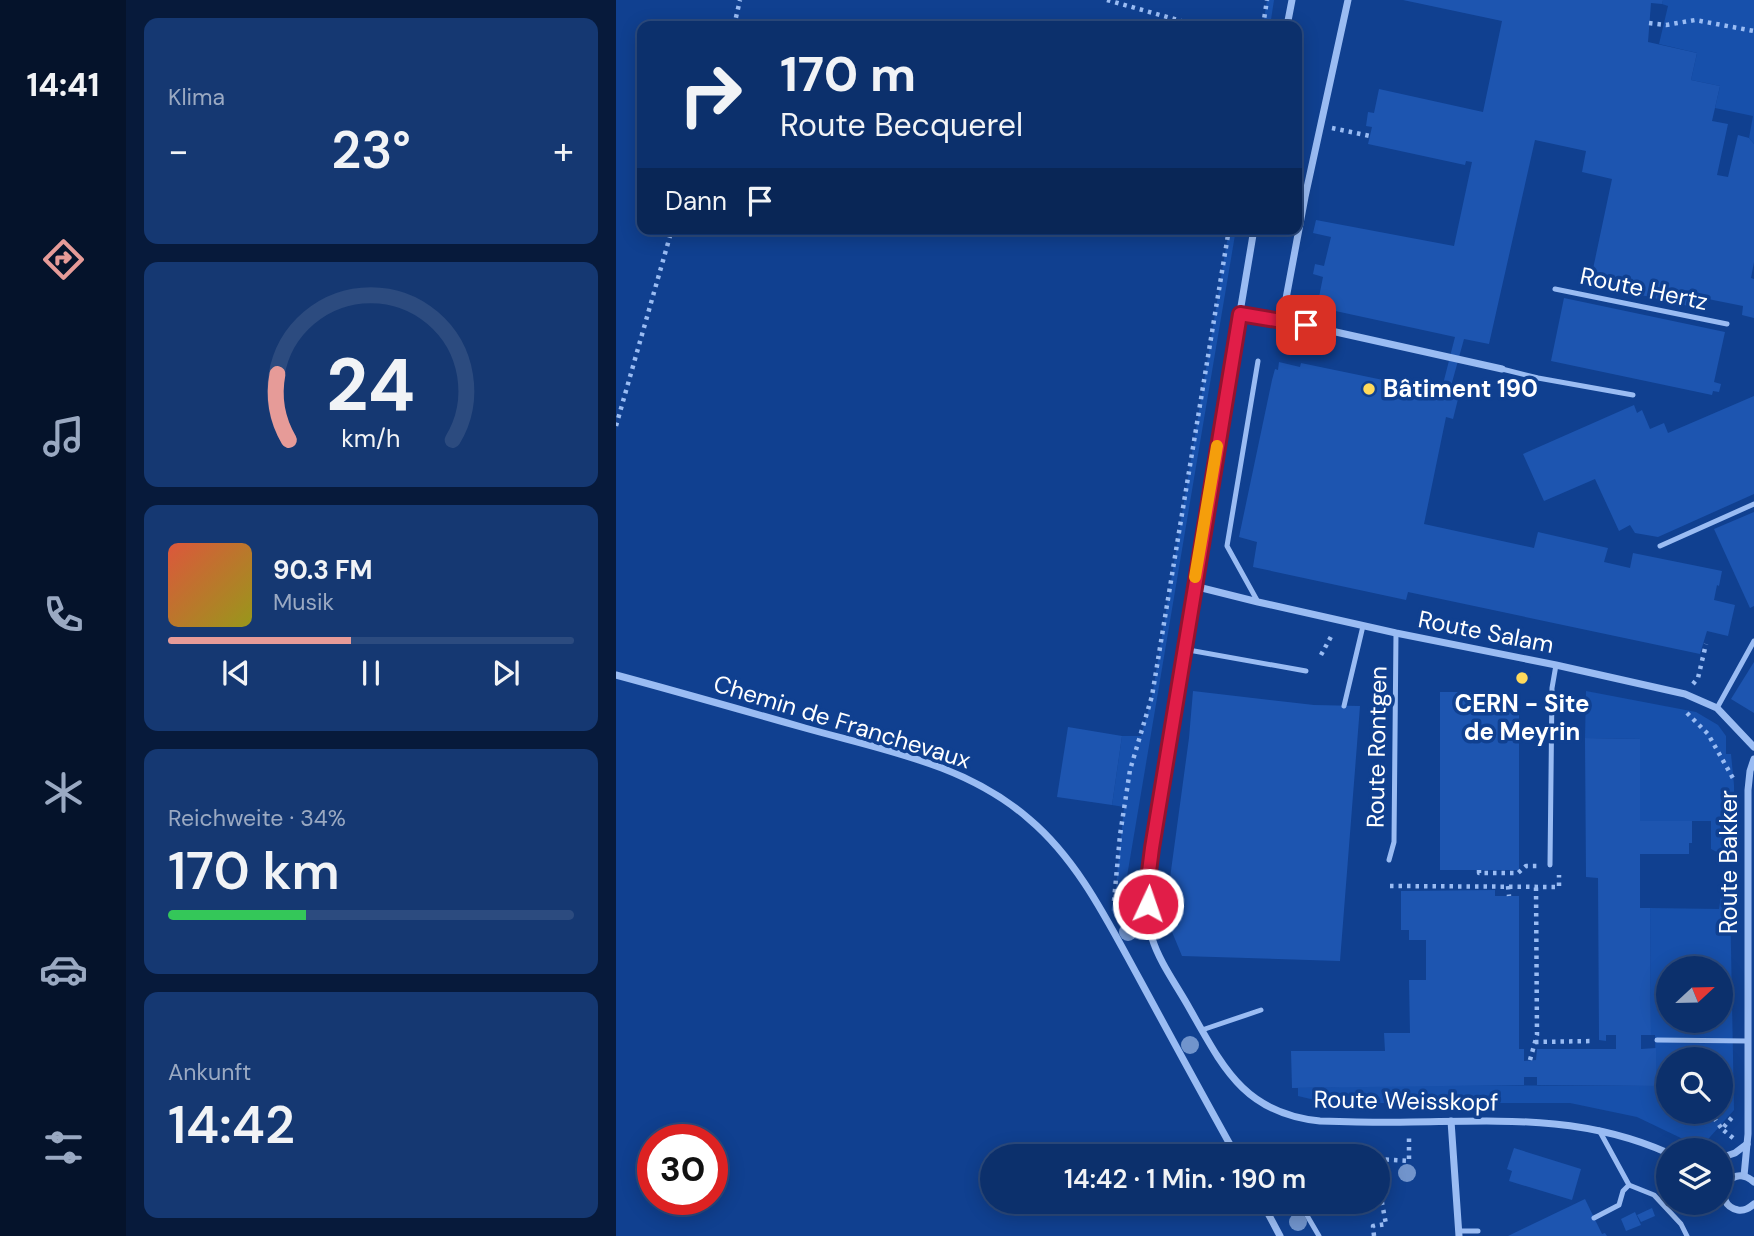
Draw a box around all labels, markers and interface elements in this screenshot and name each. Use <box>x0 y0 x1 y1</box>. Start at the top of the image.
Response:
text: 170 m <box>780 42 916 106</box>
icon: right <box>665 49 756 140</box>
text: 14:41 <box>26 64 100 106</box>
text: Klima <box>168 82 225 112</box>
text: Route Becquerel <box>780 104 1023 146</box>
text: 23° <box>331 116 411 184</box>
text: − <box>168 126 189 176</box>
text: + <box>553 126 574 176</box>
icon: arrive <box>741 182 779 220</box>
text: Dann <box>665 184 727 218</box>
icon: directions <box>39 235 88 284</box>
street label: Route Hertz <box>1577 260 1711 317</box>
pin <box>1276 295 1336 355</box>
icon: arrive <box>1287 306 1325 344</box>
text: 24 <box>327 339 415 434</box>
place label: Bâtiment 190 <box>1383 373 1538 404</box>
marker: Bâtiment 190 <box>1361 381 1377 397</box>
icon: music <box>39 412 88 461</box>
text: km/h <box>341 422 401 455</box>
text: 90.3 FM <box>273 553 373 587</box>
text: Musik <box>273 587 334 617</box>
icon: phone <box>39 590 88 639</box>
street label: Route Salam <box>1416 603 1556 660</box>
icon: previous <box>217 654 255 692</box>
icon: pause <box>352 654 390 692</box>
icon: next <box>487 654 525 692</box>
street label: Route Rontgen <box>1360 666 1393 828</box>
street label: Chemin de Franchevaux <box>710 668 974 775</box>
marker: CERN - Site de Meyrin <box>1514 670 1530 686</box>
place label: CERN - Site de Meyrin <box>1454 688 1590 747</box>
icon: climate <box>39 768 88 817</box>
street label: Route Bakker <box>1713 790 1744 934</box>
text: Reichweite · 34% <box>168 803 346 833</box>
text: 170 km <box>168 837 340 905</box>
position arrow <box>1111 867 1185 941</box>
icon: car <box>39 945 88 994</box>
north arrow <box>1656 956 1732 1032</box>
map controls <box>1656 956 1733 1215</box>
button: search <box>1656 1047 1733 1124</box>
text: Ankunft <box>168 1057 251 1087</box>
street label: Route Weisskopf <box>1313 1083 1499 1118</box>
text: 14:42 <box>168 1091 295 1159</box>
icon: filters <box>39 1123 88 1172</box>
speed limit sign: 30 <box>637 1124 728 1215</box>
button: layers <box>1656 1138 1733 1215</box>
text: 14:42 · 1 Min. · 190 m <box>1064 1162 1306 1196</box>

